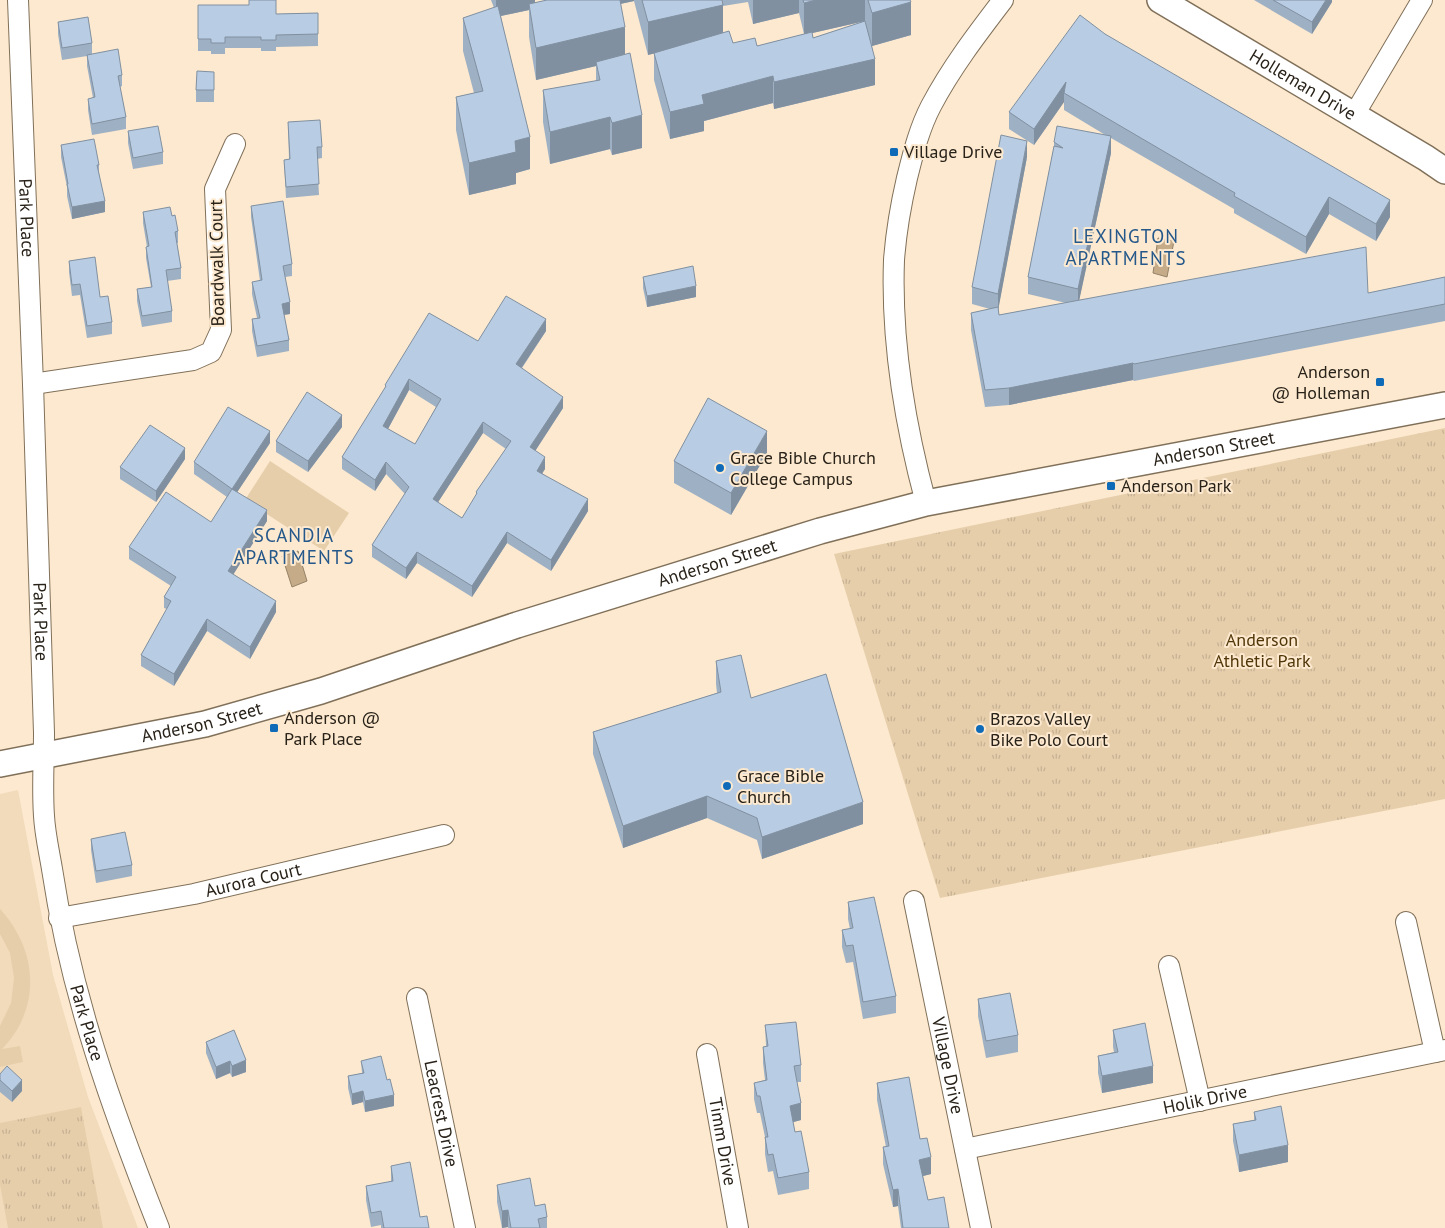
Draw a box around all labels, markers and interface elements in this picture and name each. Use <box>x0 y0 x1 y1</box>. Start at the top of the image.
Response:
street label: Holleman Drive <box>1245 44 1360 125</box>
place label: Village Drive <box>903 140 1002 163</box>
marker: Village Drive <box>888 146 900 158</box>
street label: Park Place <box>14 178 40 258</box>
street label: Boardwalk Court <box>204 199 229 327</box>
district label: LEXINGTON APARTMENTS <box>1066 224 1186 270</box>
place label: Anderson @ Holleman <box>1271 360 1370 404</box>
marker: Anderson @ Holleman <box>1374 376 1386 388</box>
street label: Anderson Street <box>1151 425 1276 471</box>
place label: Grace Bible Church College Campus <box>730 446 876 490</box>
marker: Grace Bible Church College Campus <box>714 462 726 474</box>
place label: Anderson Park <box>1121 474 1232 497</box>
marker: Anderson Park <box>1105 480 1117 492</box>
district label: SCANDIA APARTMENTS <box>234 523 354 569</box>
street label: Anderson Street <box>655 533 779 592</box>
street label: Park Place <box>28 582 54 661</box>
park label: Anderson Athletic Park <box>1213 628 1311 672</box>
street label: Anderson Street <box>139 696 265 747</box>
place label: Anderson @ Park Place <box>284 706 380 750</box>
place label: Brazos Valley Bike Polo Court <box>990 707 1108 751</box>
marker: Anderson @ Park Place <box>268 722 280 734</box>
marker: Brazos Valley Bike Polo Court <box>974 723 986 735</box>
place label: Grace Bible Church <box>737 764 824 808</box>
marker: Grace Bible Church <box>721 780 733 792</box>
street label: Aurora Court <box>203 857 303 902</box>
street label: Park Place <box>65 982 109 1064</box>
street label: Village Drive <box>927 1014 969 1116</box>
street label: Leacrest Drive <box>419 1058 464 1169</box>
street label: Holik Drive <box>1161 1079 1249 1119</box>
street label: Timm Drive <box>704 1096 742 1187</box>

